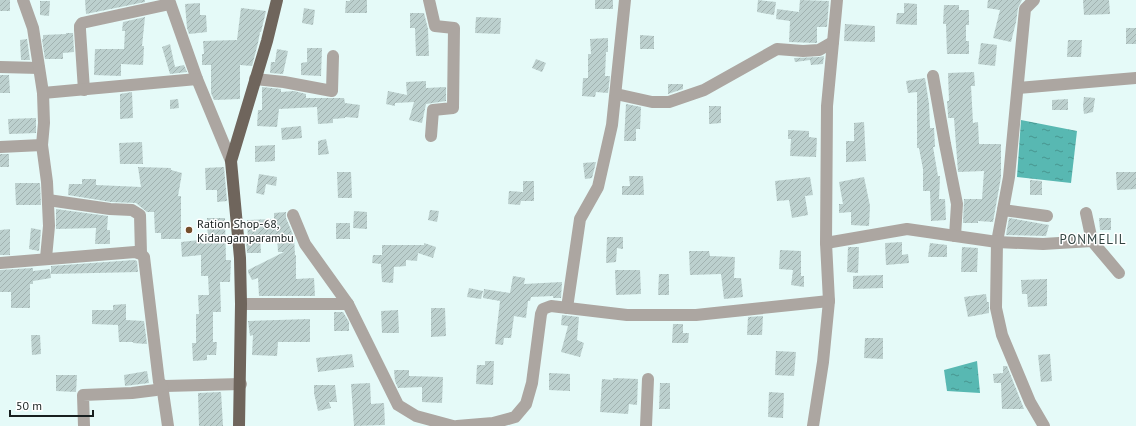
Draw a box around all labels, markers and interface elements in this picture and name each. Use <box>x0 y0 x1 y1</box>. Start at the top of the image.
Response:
place label: Ration Shop-68, Kidangamparambu <box>197 216 294 245</box>
marker: Ration Shop-68, Kidangamparambu <box>184 225 194 235</box>
district label: PONMELIL <box>1059 231 1127 248</box>
scale bar <box>10 392 93 418</box>
text: 50 m <box>16 398 42 413</box>

